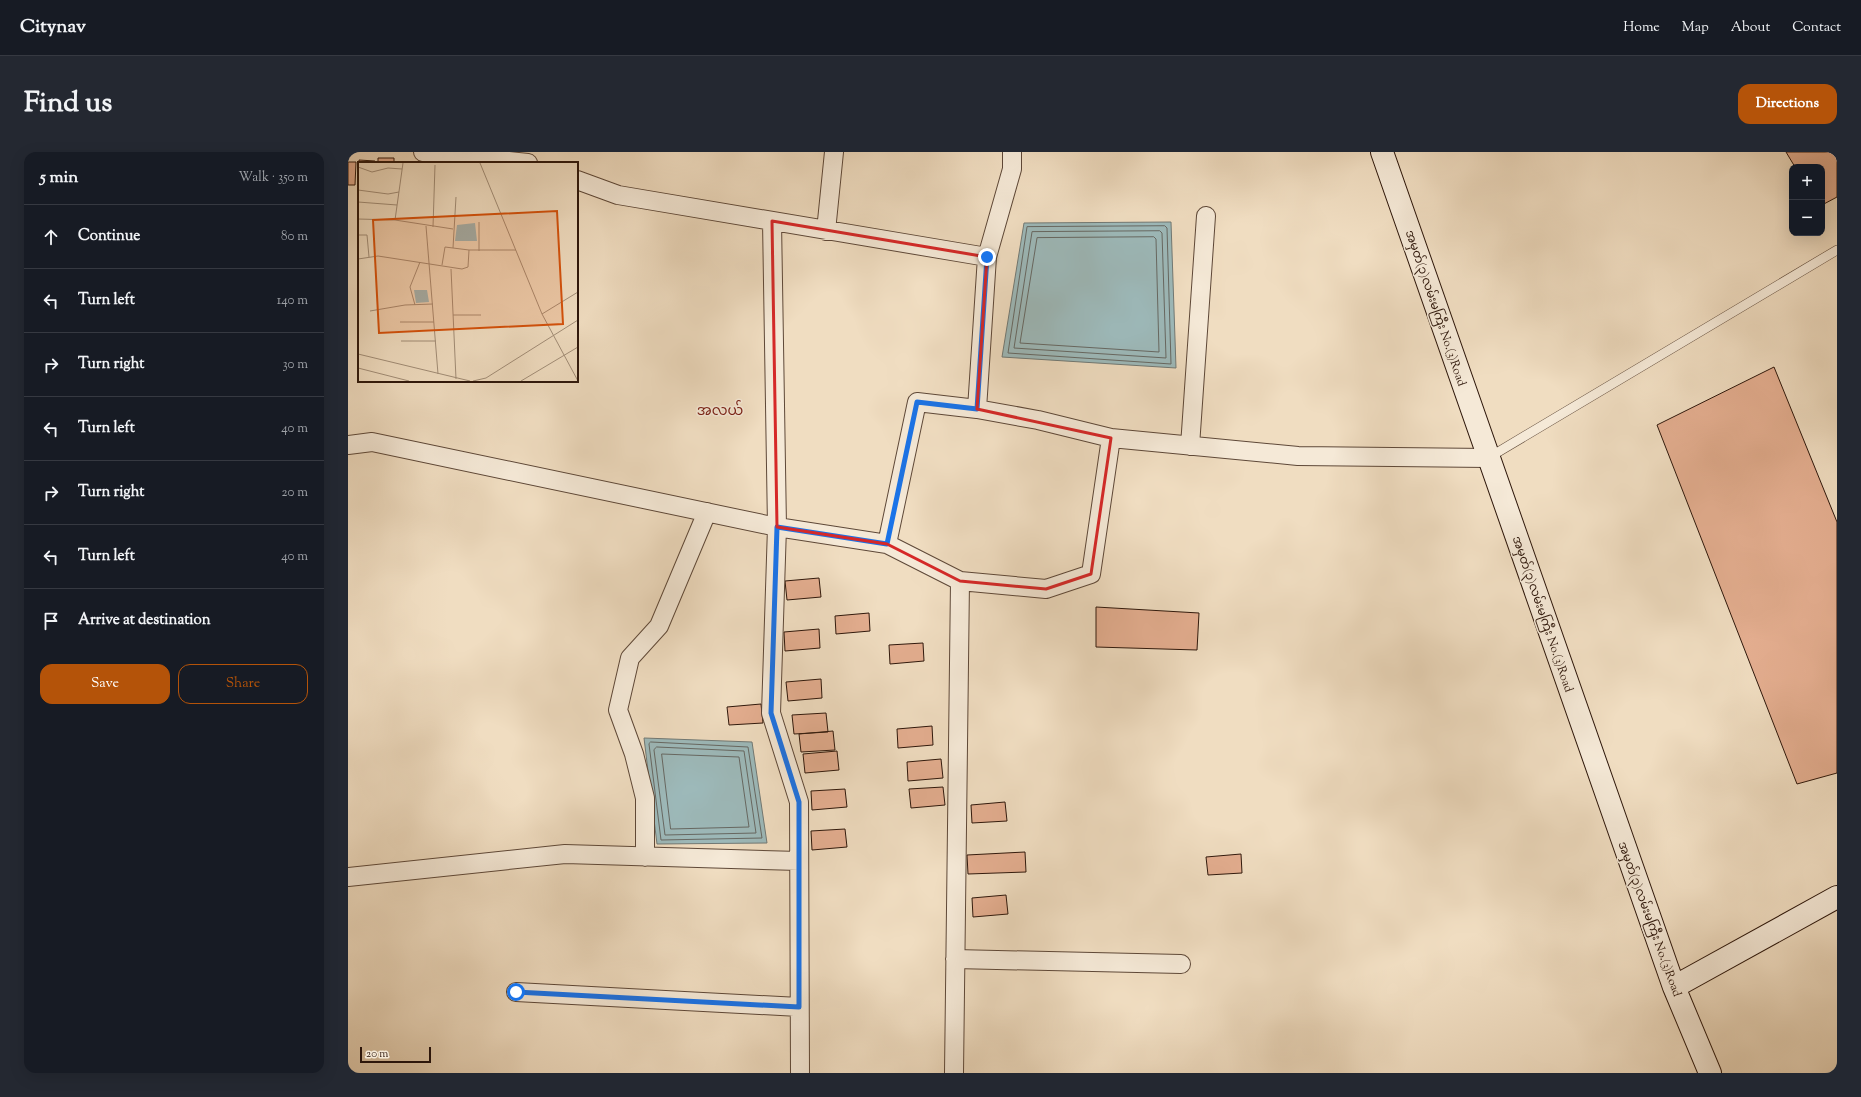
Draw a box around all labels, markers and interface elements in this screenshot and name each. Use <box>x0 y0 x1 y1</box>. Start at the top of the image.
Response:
text: Citynav <box>20 14 86 41</box>
text: Home <box>1623 18 1660 38</box>
text: Map <box>1682 18 1709 38</box>
text: About <box>1731 18 1770 38</box>
text: Contact <box>1792 18 1841 38</box>
text: Find us <box>24 84 112 124</box>
button: Directions <box>1738 84 1837 124</box>
inset map <box>358 162 578 382</box>
map controls <box>1789 164 1825 236</box>
button: + <box>1789 164 1825 200</box>
text: 5 min <box>40 166 78 190</box>
text: Walk · 350 m <box>239 169 308 187</box>
button: − <box>1789 200 1825 236</box>
icon: ahead <box>40 226 62 248</box>
text: Continue <box>78 226 140 247</box>
street label: အမှတ်(၃)လမ်းမကြီး No.(3)Road <box>1400 227 1471 389</box>
text: 80 m <box>281 228 308 246</box>
route end <box>978 248 996 266</box>
icon: left <box>40 290 62 312</box>
text: Turn left <box>78 290 135 311</box>
text: 140 m <box>277 292 308 310</box>
icon: right <box>40 354 62 376</box>
text: Turn right <box>78 354 144 375</box>
text: 30 m <box>282 356 308 374</box>
district label: အလယ် <box>697 400 743 422</box>
icon: left <box>40 418 62 440</box>
text: Turn left <box>78 418 135 439</box>
text: 40 m <box>281 420 308 438</box>
icon: right <box>40 482 62 504</box>
text: Turn right <box>78 482 144 503</box>
text: 20 m <box>282 484 308 502</box>
street label: အမှတ်(၃)လမ်းမကြီး No.(3)Road <box>1507 533 1578 695</box>
icon: left <box>40 546 62 568</box>
text: Turn left <box>78 546 135 567</box>
text: 40 m <box>281 548 308 566</box>
icon: arrive <box>40 610 62 632</box>
text: Arrive at destination <box>78 610 211 631</box>
button: Save <box>40 664 170 704</box>
button: Share <box>178 664 308 704</box>
street label: အမှတ်(၃)လမ်းမကြီး No.(3)Road <box>1613 839 1687 1000</box>
route start <box>507 983 525 1001</box>
scale bar <box>360 1045 431 1064</box>
text: 20 m <box>366 1046 388 1062</box>

